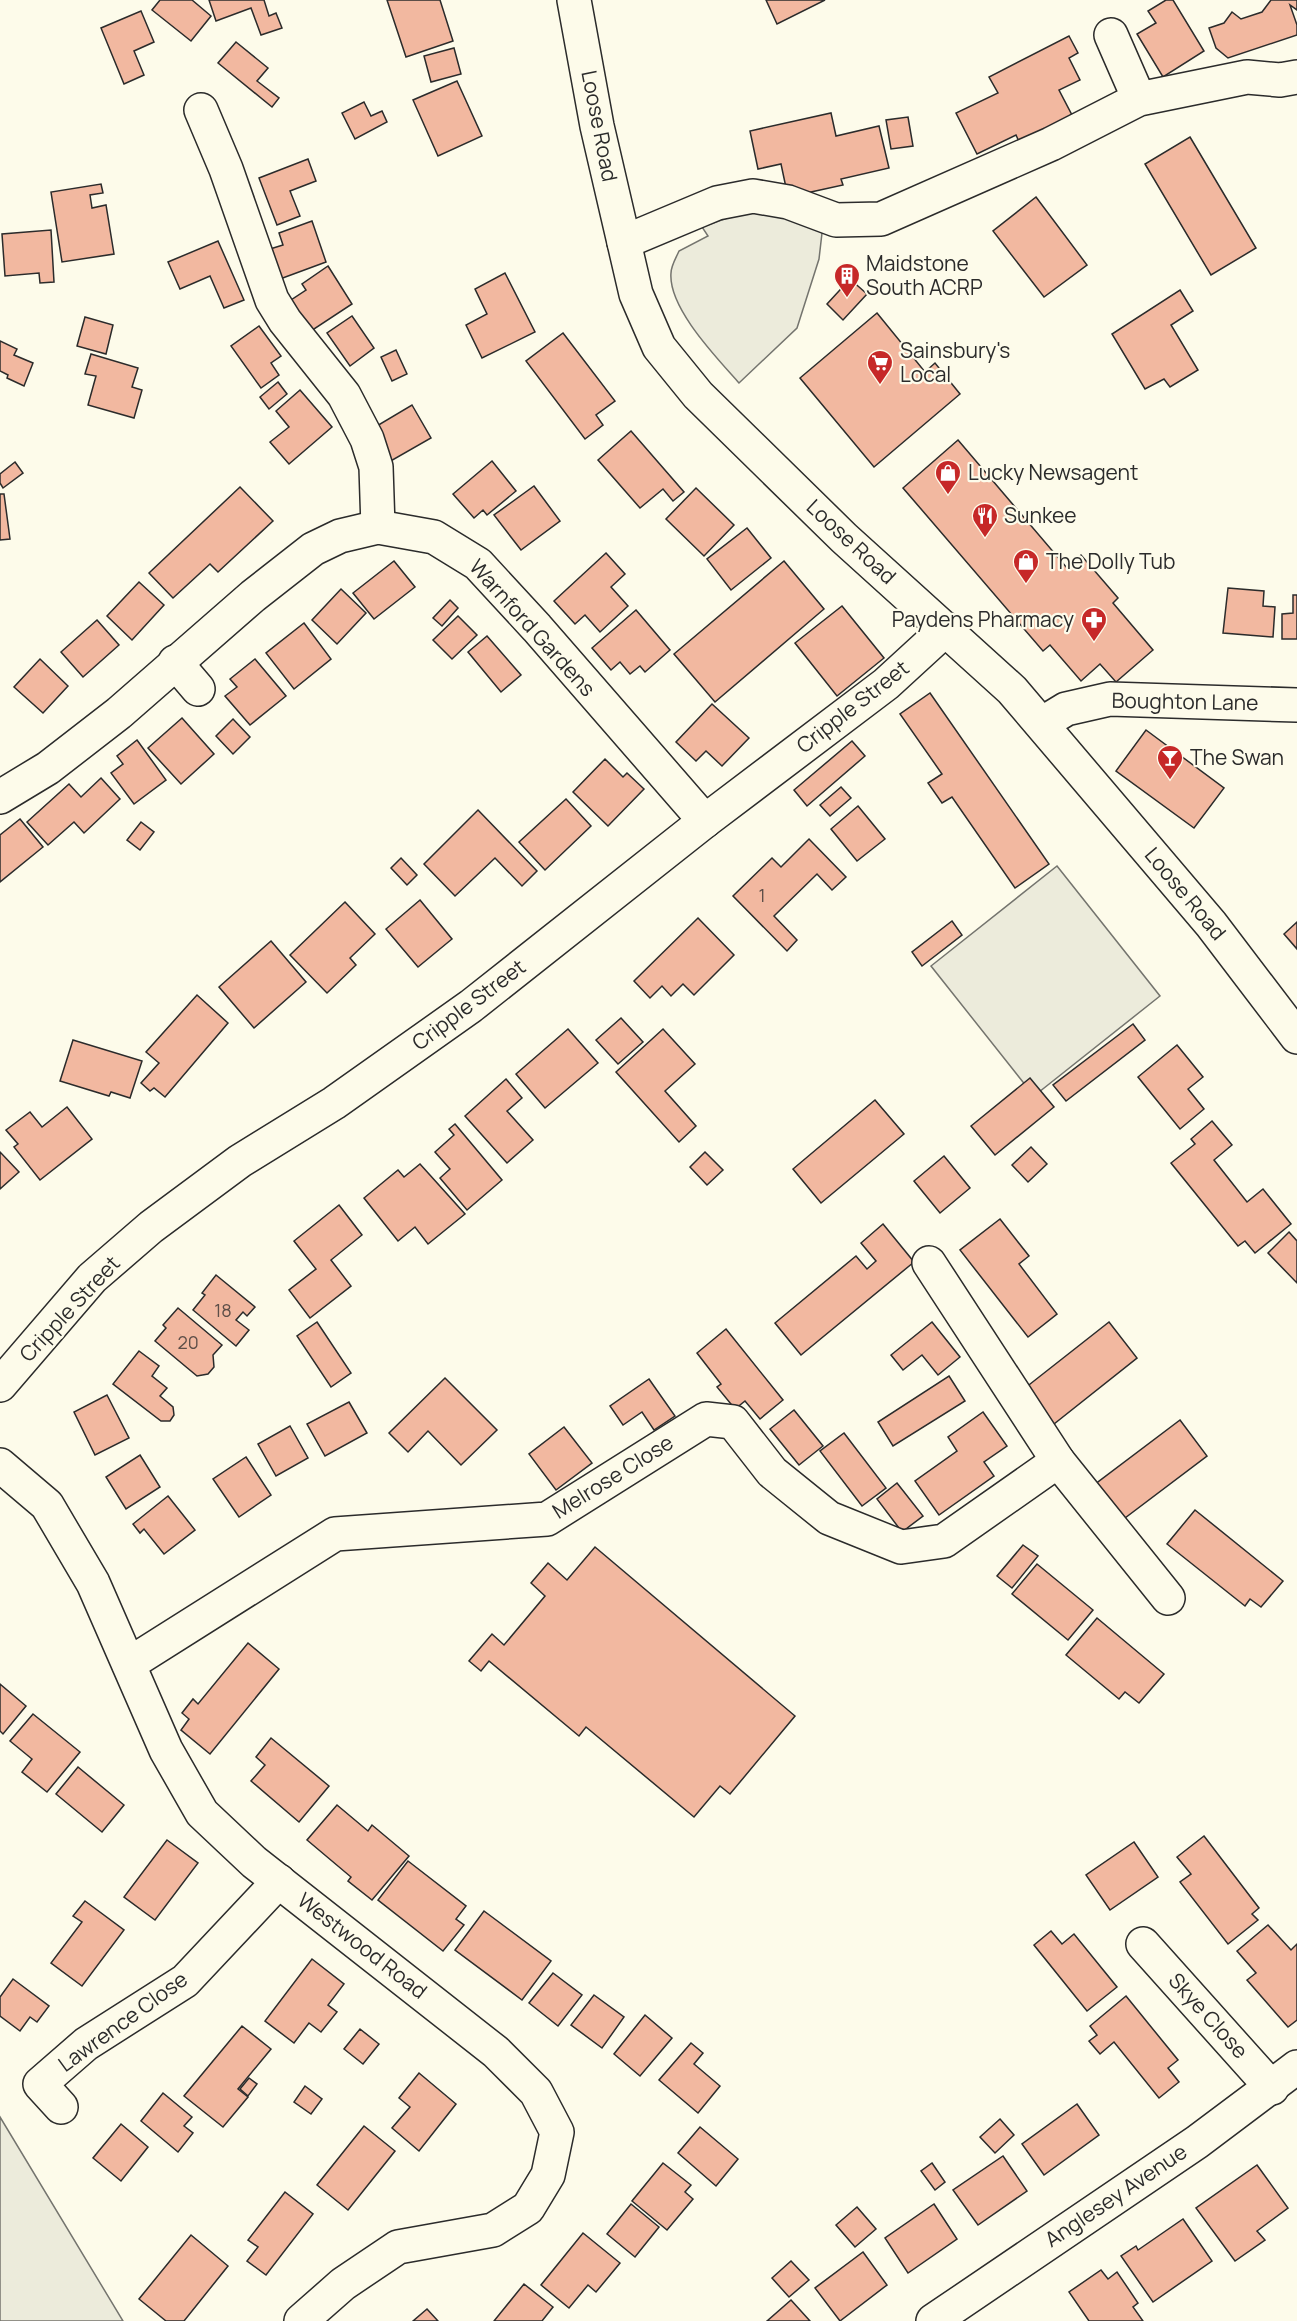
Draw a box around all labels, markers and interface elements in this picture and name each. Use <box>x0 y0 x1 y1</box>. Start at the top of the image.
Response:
street label: Loose Road <box>575 68 624 184</box>
place label: Maidstone South ACRP <box>866 249 983 301</box>
building icon: Maidstone South ACRP <box>832 261 862 299</box>
place label: Sainsbury's Local <box>900 336 1010 388</box>
supermarket icon: Sainsbury's Local <box>865 348 895 386</box>
shop icon: Lucky Newsagent <box>933 458 963 496</box>
place label: Lucky Newsagent <box>968 458 1138 486</box>
street label: Loose Road <box>801 493 902 590</box>
restaurant icon: Sunkee <box>970 501 1000 539</box>
place label: Sunkee <box>1004 501 1077 529</box>
shop icon: The Dolly Tub <box>1011 547 1041 585</box>
place label: The Dolly Tub <box>1046 547 1175 575</box>
street label: Warnford Gardens <box>464 553 602 702</box>
place label: Paydens Pharmacy <box>892 605 1074 633</box>
pharmacy icon: Paydens Pharmacy <box>1079 605 1109 643</box>
street label: Cripple Street <box>790 653 914 759</box>
street label: Boughton Lane <box>1111 686 1259 716</box>
bar icon: The Swan <box>1155 743 1185 781</box>
place label: The Swan <box>1190 743 1284 771</box>
street label: Loose Road <box>1139 841 1233 946</box>
house number: 1 <box>758 883 766 907</box>
street label: Cripple Street <box>406 952 531 1056</box>
street label: Cripple Street <box>13 1249 126 1367</box>
house number: 18 <box>214 1298 232 1322</box>
house number: 20 <box>177 1330 199 1354</box>
street label: Melrose Close <box>547 1428 678 1524</box>
street label: Westwood Road <box>292 1886 433 2005</box>
street label: Lawrence Close <box>52 1965 193 2078</box>
street label: Skye Close <box>1163 1967 1255 2064</box>
street label: Anglesey Avenue <box>1039 2137 1192 2253</box>

